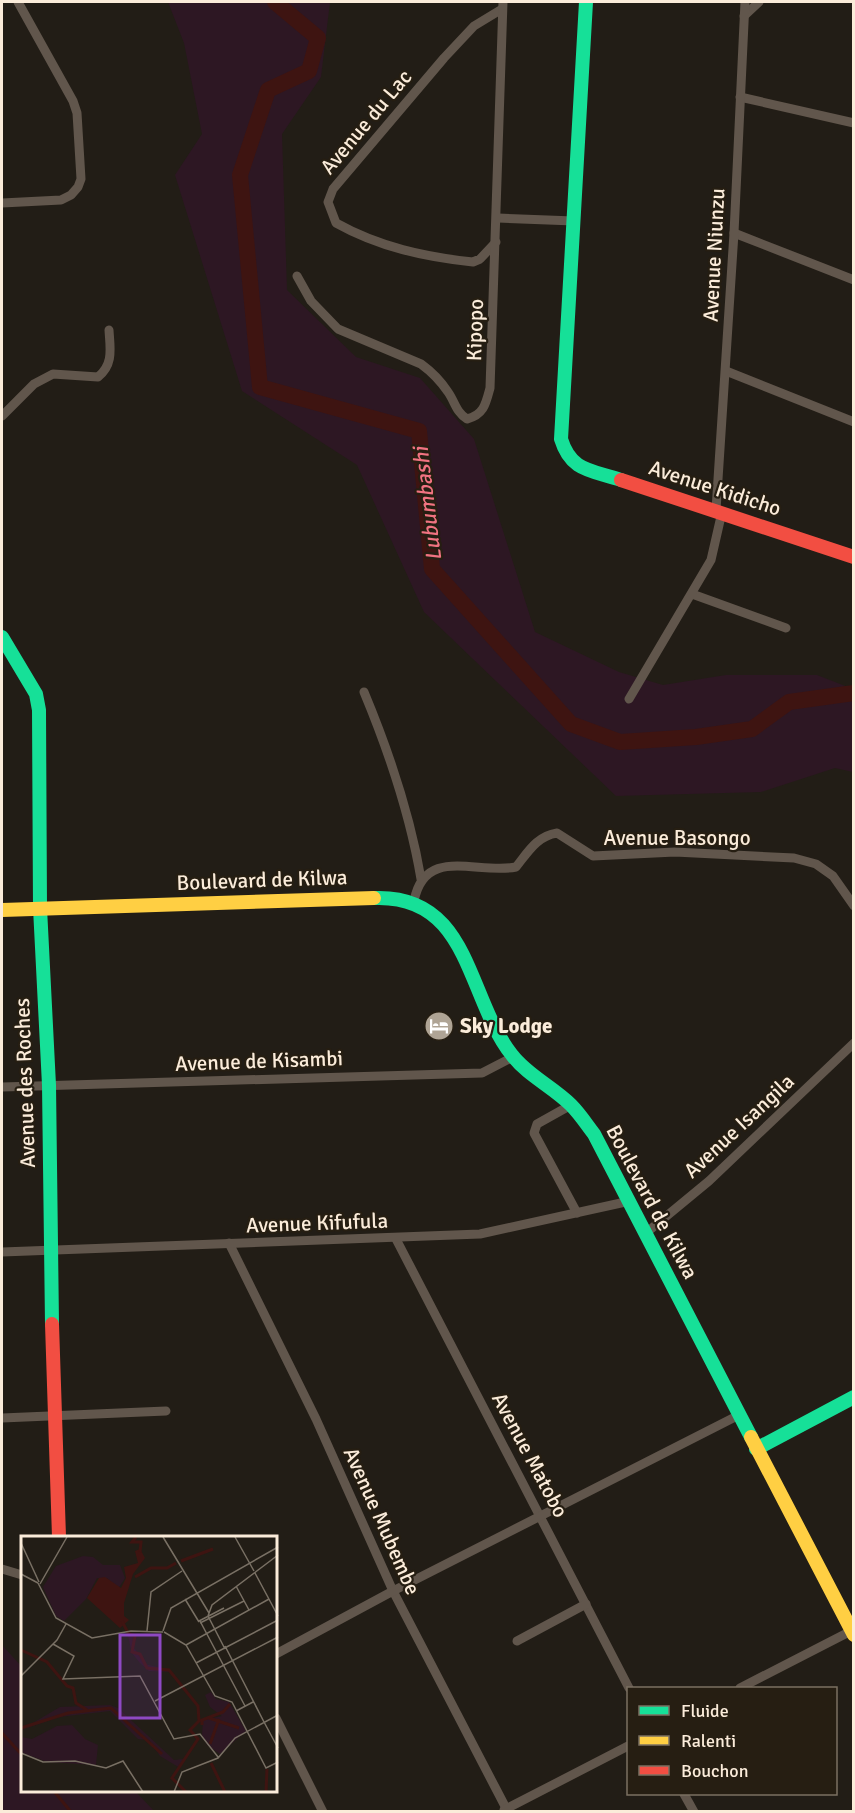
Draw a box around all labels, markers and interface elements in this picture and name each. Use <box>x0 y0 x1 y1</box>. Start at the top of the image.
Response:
street label: Avenue du Lac <box>315 64 417 180</box>
street label: Avenue Niunzu <box>698 187 730 323</box>
street label: Kipopo <box>461 298 489 362</box>
water label: Lubumbashi <box>406 444 447 562</box>
street label: Avenue Kidicho <box>646 454 784 522</box>
street label: Avenue Basongo <box>603 825 751 851</box>
street label: Boulevard de Kilwa <box>176 864 348 896</box>
street label: Avenue des Roches <box>9 998 41 1168</box>
hotel icon: Sky Lodge <box>423 1010 455 1042</box>
place label: Sky Lodge <box>460 1013 552 1039</box>
street label: Avenue de Kisambi <box>175 1045 343 1077</box>
street label: Avenue Isangila <box>678 1068 800 1184</box>
street label: Boulevard de Kilwa <box>600 1120 704 1284</box>
street label: Avenue Kifufula <box>245 1208 389 1238</box>
street label: Avenue Matobo <box>486 1388 574 1522</box>
street label: Avenue Mubembe <box>338 1443 426 1599</box>
inset map <box>21 1536 278 1792</box>
legend <box>627 1687 837 1795</box>
text: Fluide <box>681 1700 729 1722</box>
text: Ralenti <box>681 1730 736 1752</box>
text: Bouchon <box>681 1760 749 1782</box>

